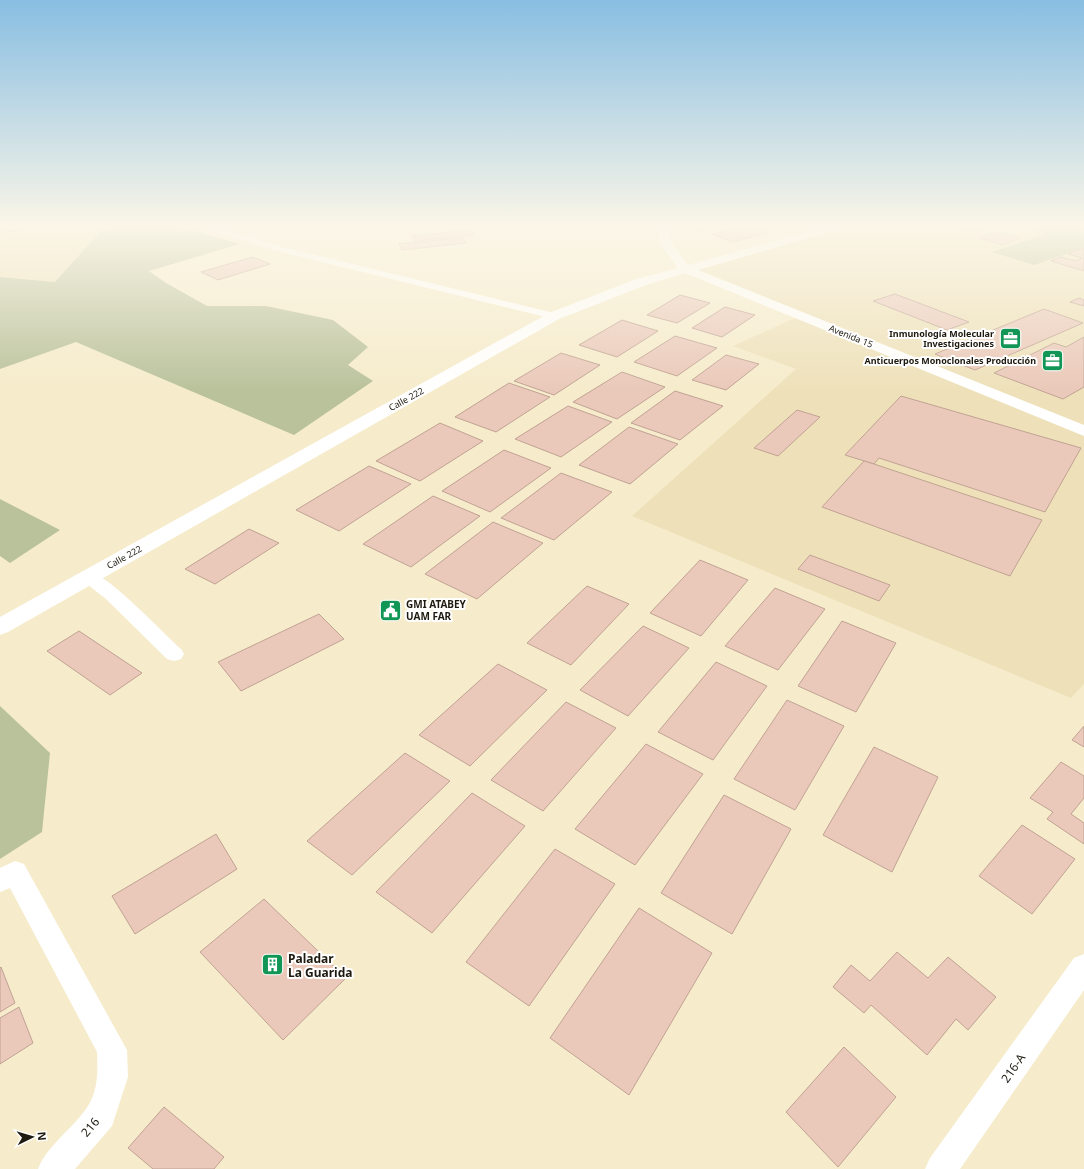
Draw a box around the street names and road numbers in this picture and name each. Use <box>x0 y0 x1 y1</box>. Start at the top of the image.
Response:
street label: Avenida 15 <box>827 321 875 351</box>
street label: Calle 222 <box>386 384 426 414</box>
street label: Calle 222 <box>104 542 144 572</box>
street label: 216-A <box>997 1050 1029 1086</box>
street label: 216 <box>77 1114 103 1140</box>

